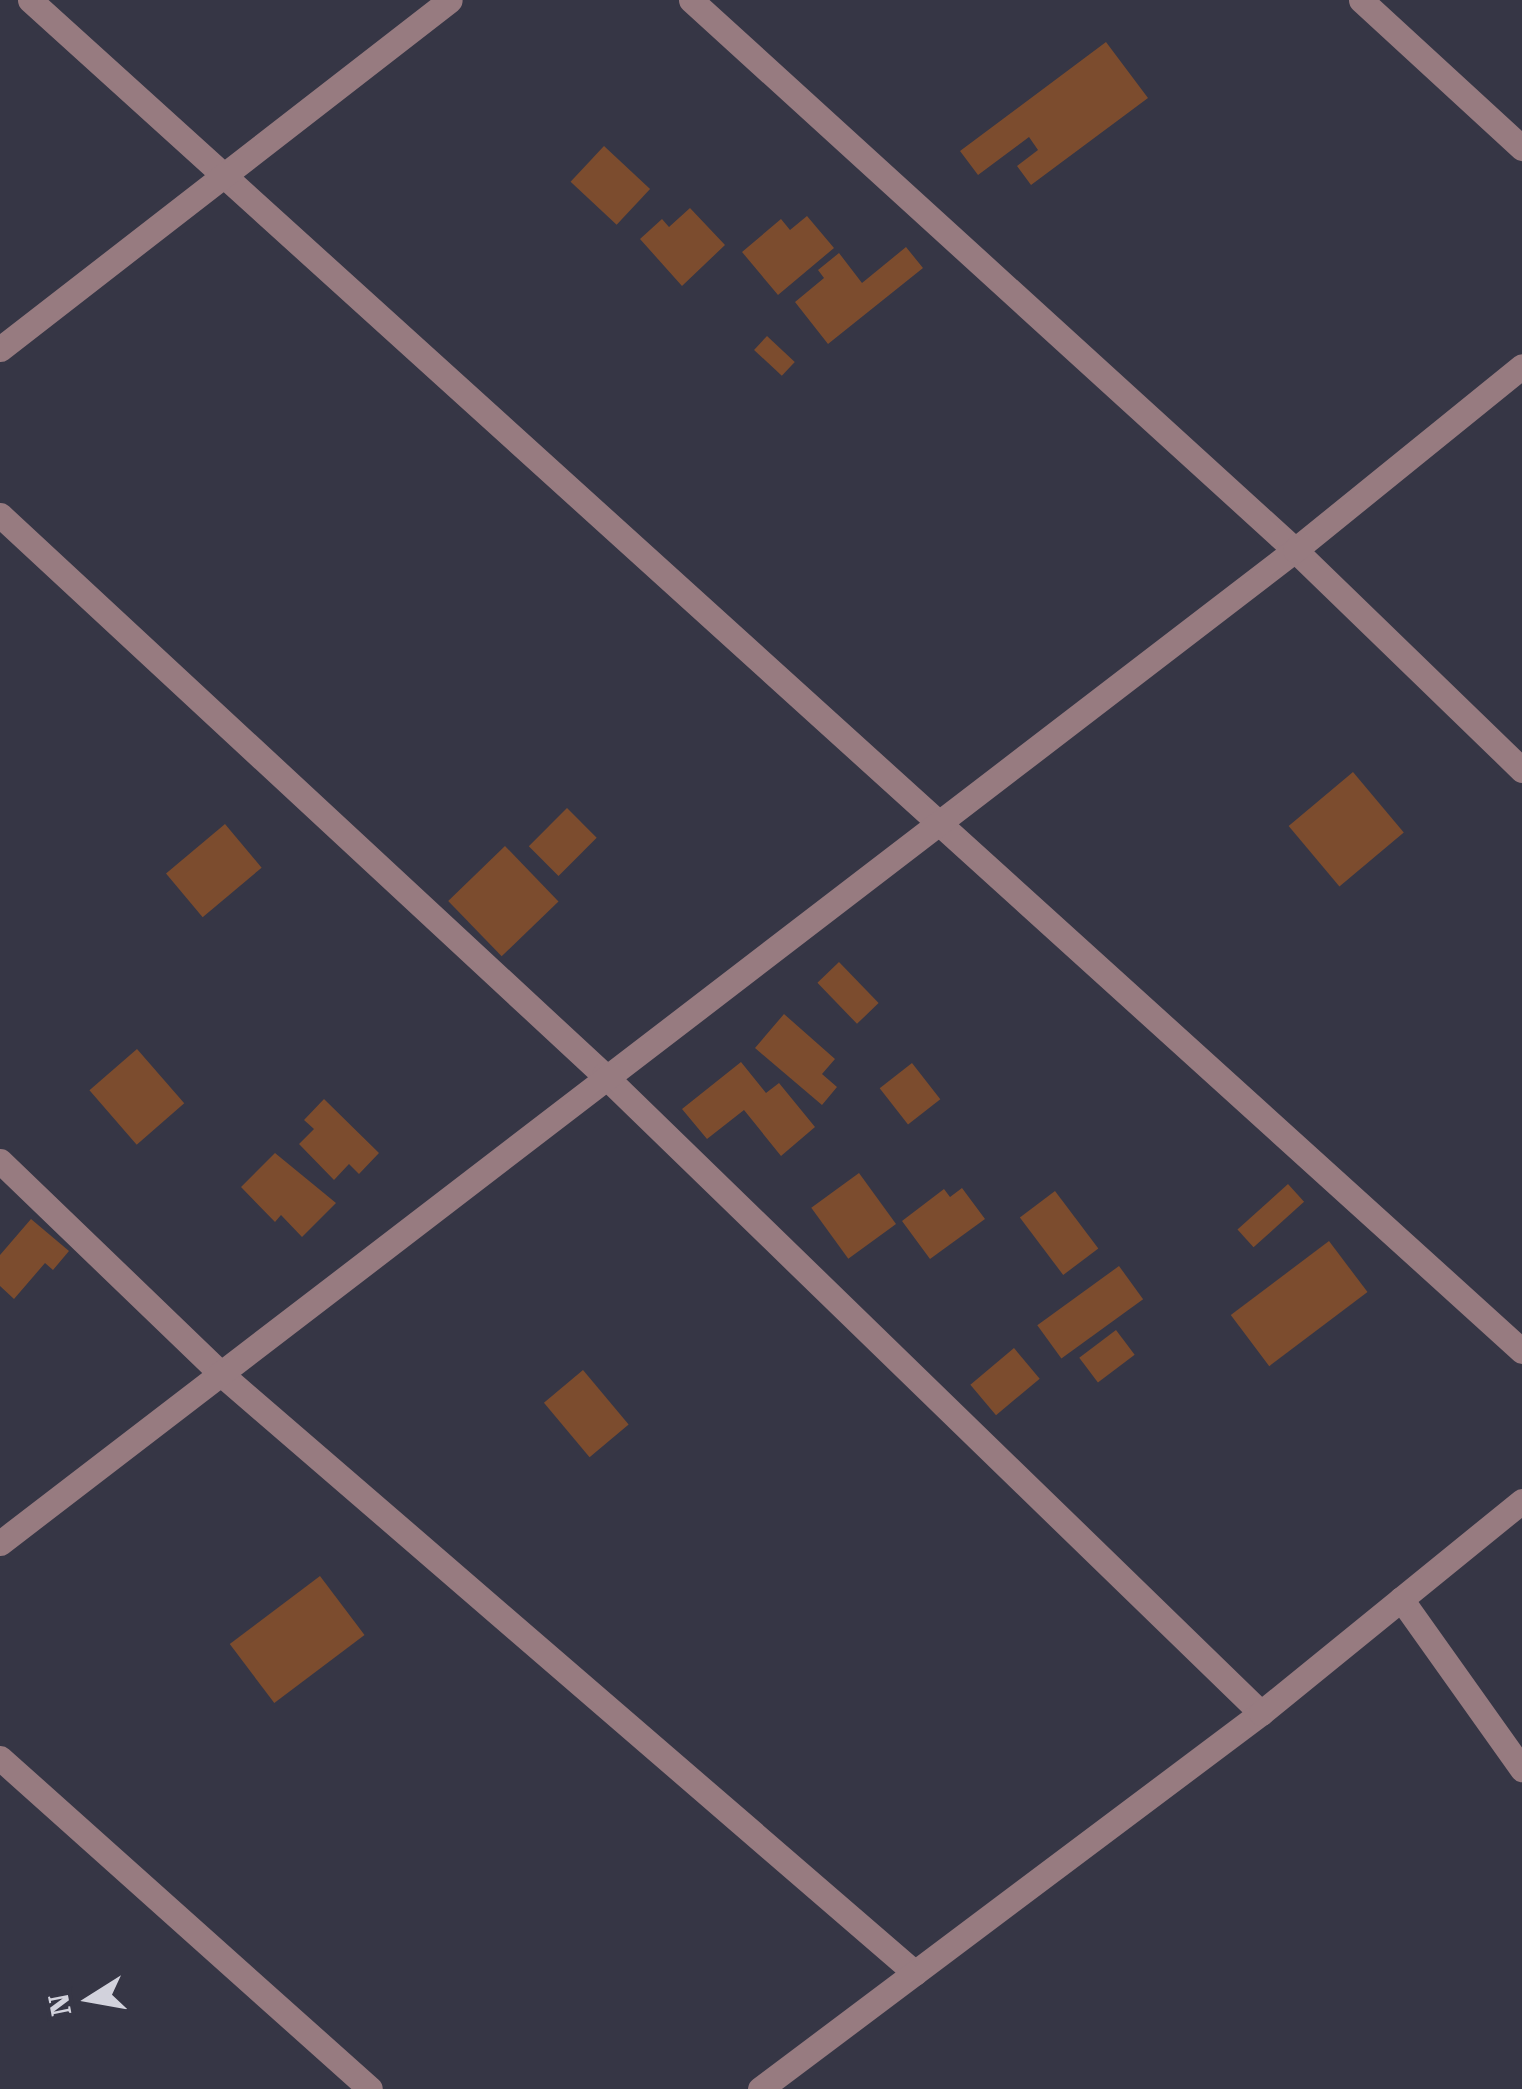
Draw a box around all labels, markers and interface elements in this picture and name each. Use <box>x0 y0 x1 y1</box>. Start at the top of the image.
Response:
north arrow <box>40 1949 140 2049</box>
text: N <box>42 1991 78 2019</box>

